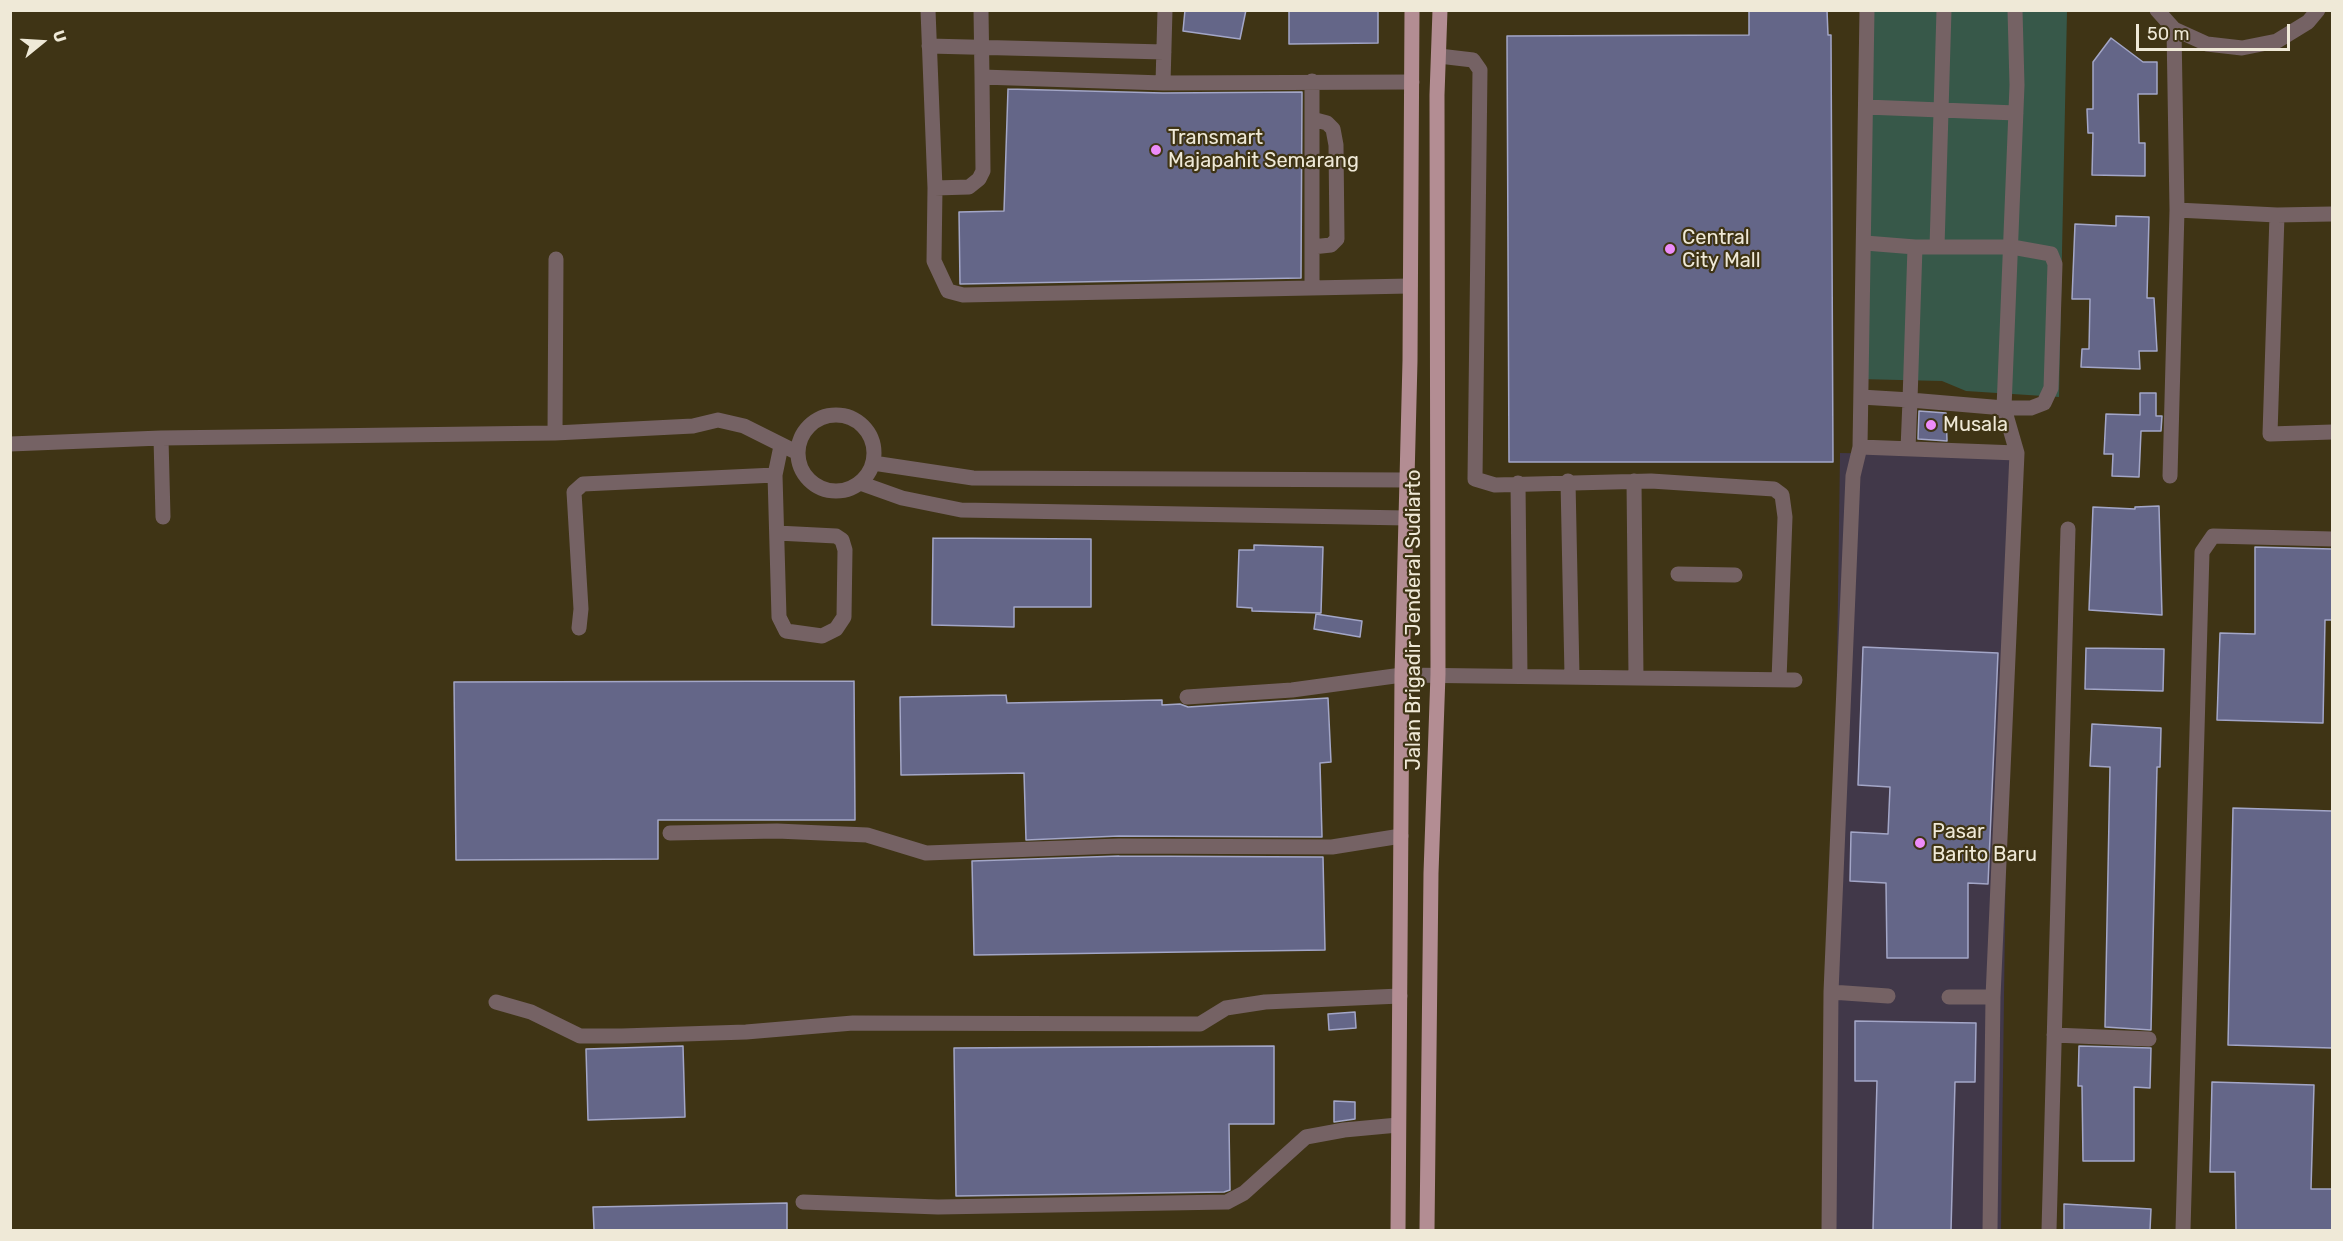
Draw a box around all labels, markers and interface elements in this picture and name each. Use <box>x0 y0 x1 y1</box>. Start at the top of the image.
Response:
north arrow <box>12 12 72 72</box>
scale bar <box>2139 12 2294 50</box>
text: 50 m <box>2147 23 2190 45</box>
text: U <box>49 28 70 45</box>
place label: Transmart Majapahit Semarang <box>1168 126 1359 173</box>
marker: Transmart Majapahit Semarang <box>1149 143 1163 157</box>
place label: Central City Mall <box>1682 226 1761 273</box>
marker: Central City Mall <box>1663 242 1677 256</box>
place label: Musala <box>1943 413 2008 437</box>
marker: Musala <box>1924 418 1938 432</box>
street label: Jalan Brigadir Jenderal Sudiarto <box>1402 469 1426 771</box>
place label: Pasar Barito Baru <box>1932 820 2037 867</box>
marker: Pasar Barito Baru <box>1913 836 1927 850</box>

